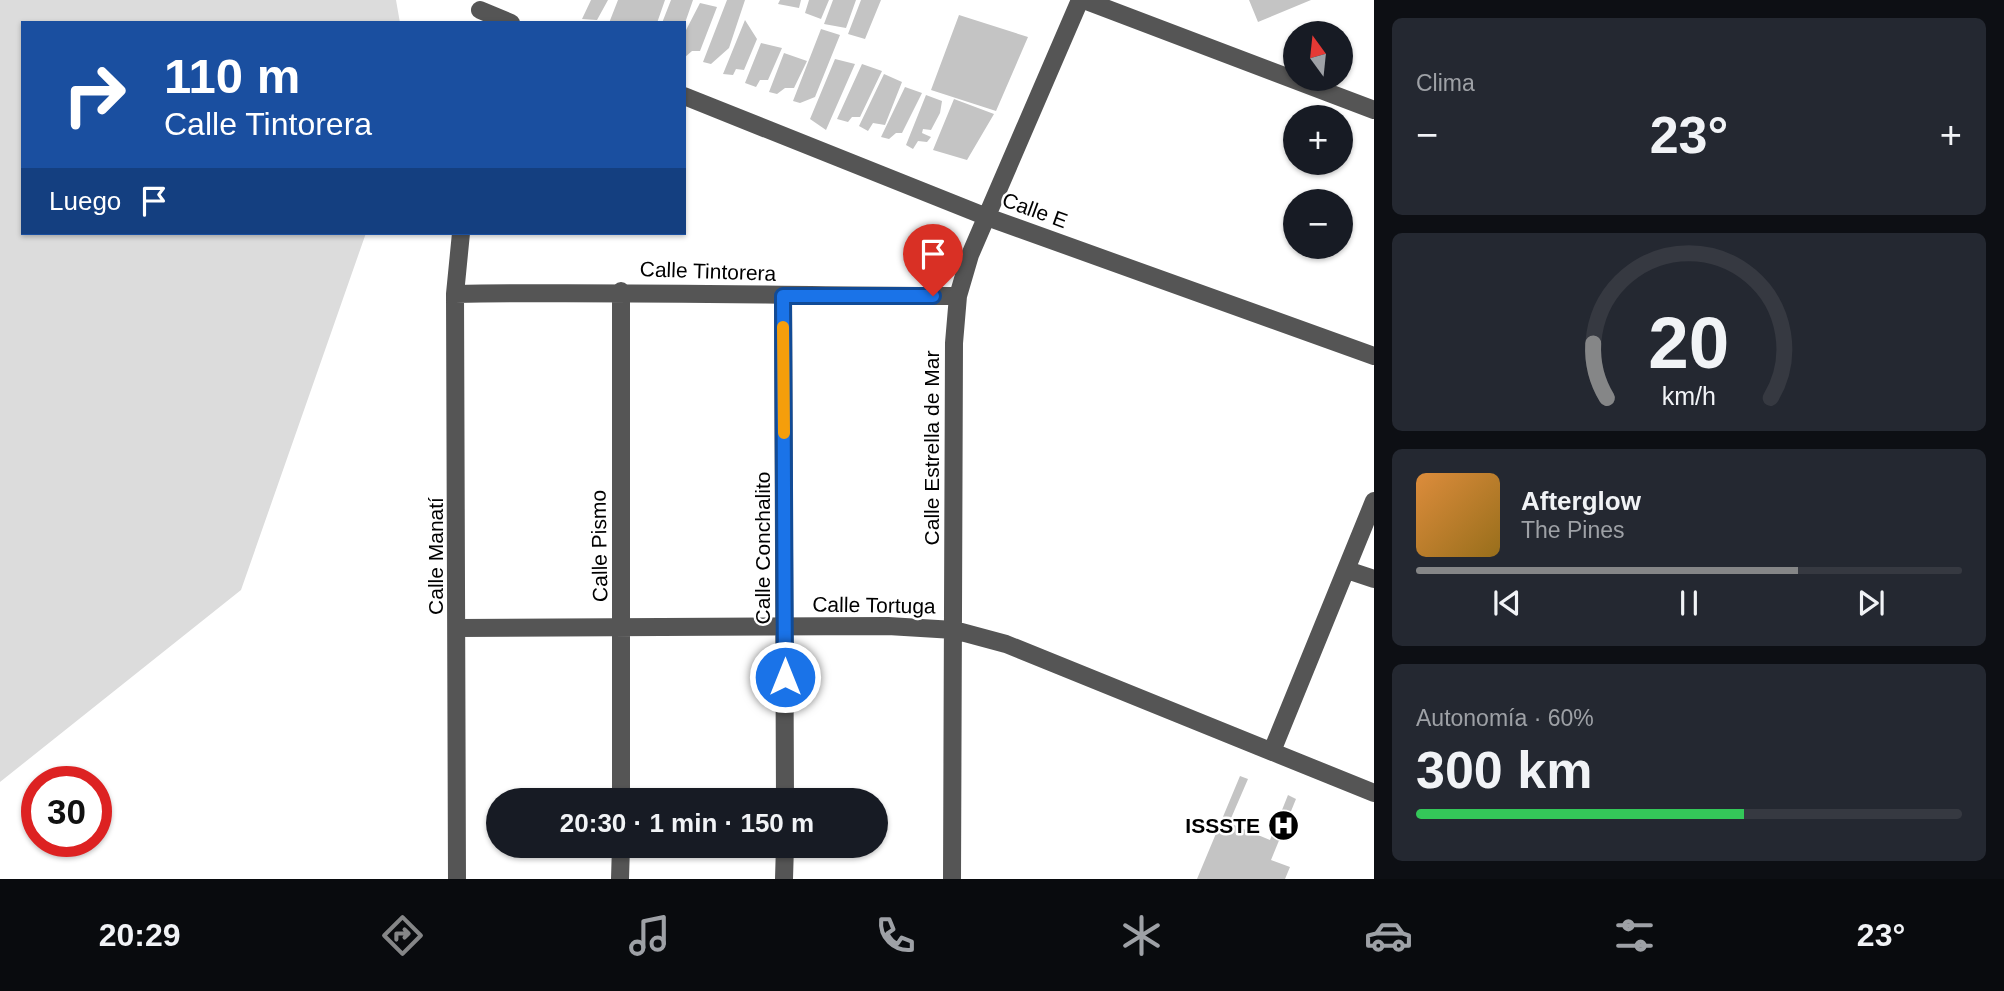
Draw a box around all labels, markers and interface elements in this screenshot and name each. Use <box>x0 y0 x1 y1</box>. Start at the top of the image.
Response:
north arrow <box>1283 21 1353 91</box>
map controls <box>1283 21 1353 259</box>
icon: right <box>49 49 140 140</box>
text: 110 m <box>164 49 300 103</box>
text: Clima <box>1416 70 1475 96</box>
button: + <box>1283 105 1353 175</box>
text: Calle Tintorera <box>164 106 372 142</box>
text: 23° <box>1650 106 1728 164</box>
text: − <box>1416 114 1438 156</box>
text: + <box>1940 114 1962 156</box>
icon: arrive <box>135 182 173 220</box>
text: Luego <box>49 186 121 216</box>
street label: Calle E <box>999 188 1071 232</box>
button: − <box>1283 189 1353 259</box>
pin <box>903 224 963 296</box>
icon: arrive <box>914 235 952 273</box>
street label: Calle Tintorera <box>639 257 777 285</box>
text: 20 <box>1649 302 1729 383</box>
street label: Calle Estrella de Mar <box>920 351 943 545</box>
text: km/h <box>1662 382 1716 410</box>
street label: Calle Conchalito <box>751 472 774 624</box>
text: Afterglow <box>1521 486 1641 516</box>
street label: Calle Pismo <box>587 490 611 602</box>
street label: Calle Manatí <box>424 497 447 615</box>
text: The Pines <box>1521 517 1625 543</box>
icon: previous <box>1488 584 1526 622</box>
icon: pause <box>1670 584 1708 622</box>
icon: next <box>1852 584 1890 622</box>
street label: Calle Tortuga <box>812 592 936 618</box>
position arrow <box>748 640 822 714</box>
text: Autonomía · 60% <box>1416 705 1594 731</box>
text: 300 km <box>1416 741 1592 799</box>
speed limit sign: 30 <box>21 766 112 857</box>
text: 20:30 · 1 min · 150 m <box>560 808 814 838</box>
hospital icon: ISSSTE <box>1266 808 1300 842</box>
place label: ISSSTE <box>1185 814 1260 837</box>
icon: directions <box>378 911 427 960</box>
icon: music <box>625 911 674 960</box>
icon: phone <box>871 911 920 960</box>
icon: climate <box>1117 911 1166 960</box>
icon: car <box>1364 911 1413 960</box>
icon: filters <box>1610 911 1659 960</box>
text: 20:29 <box>99 917 181 953</box>
text: 23° <box>1857 917 1905 953</box>

